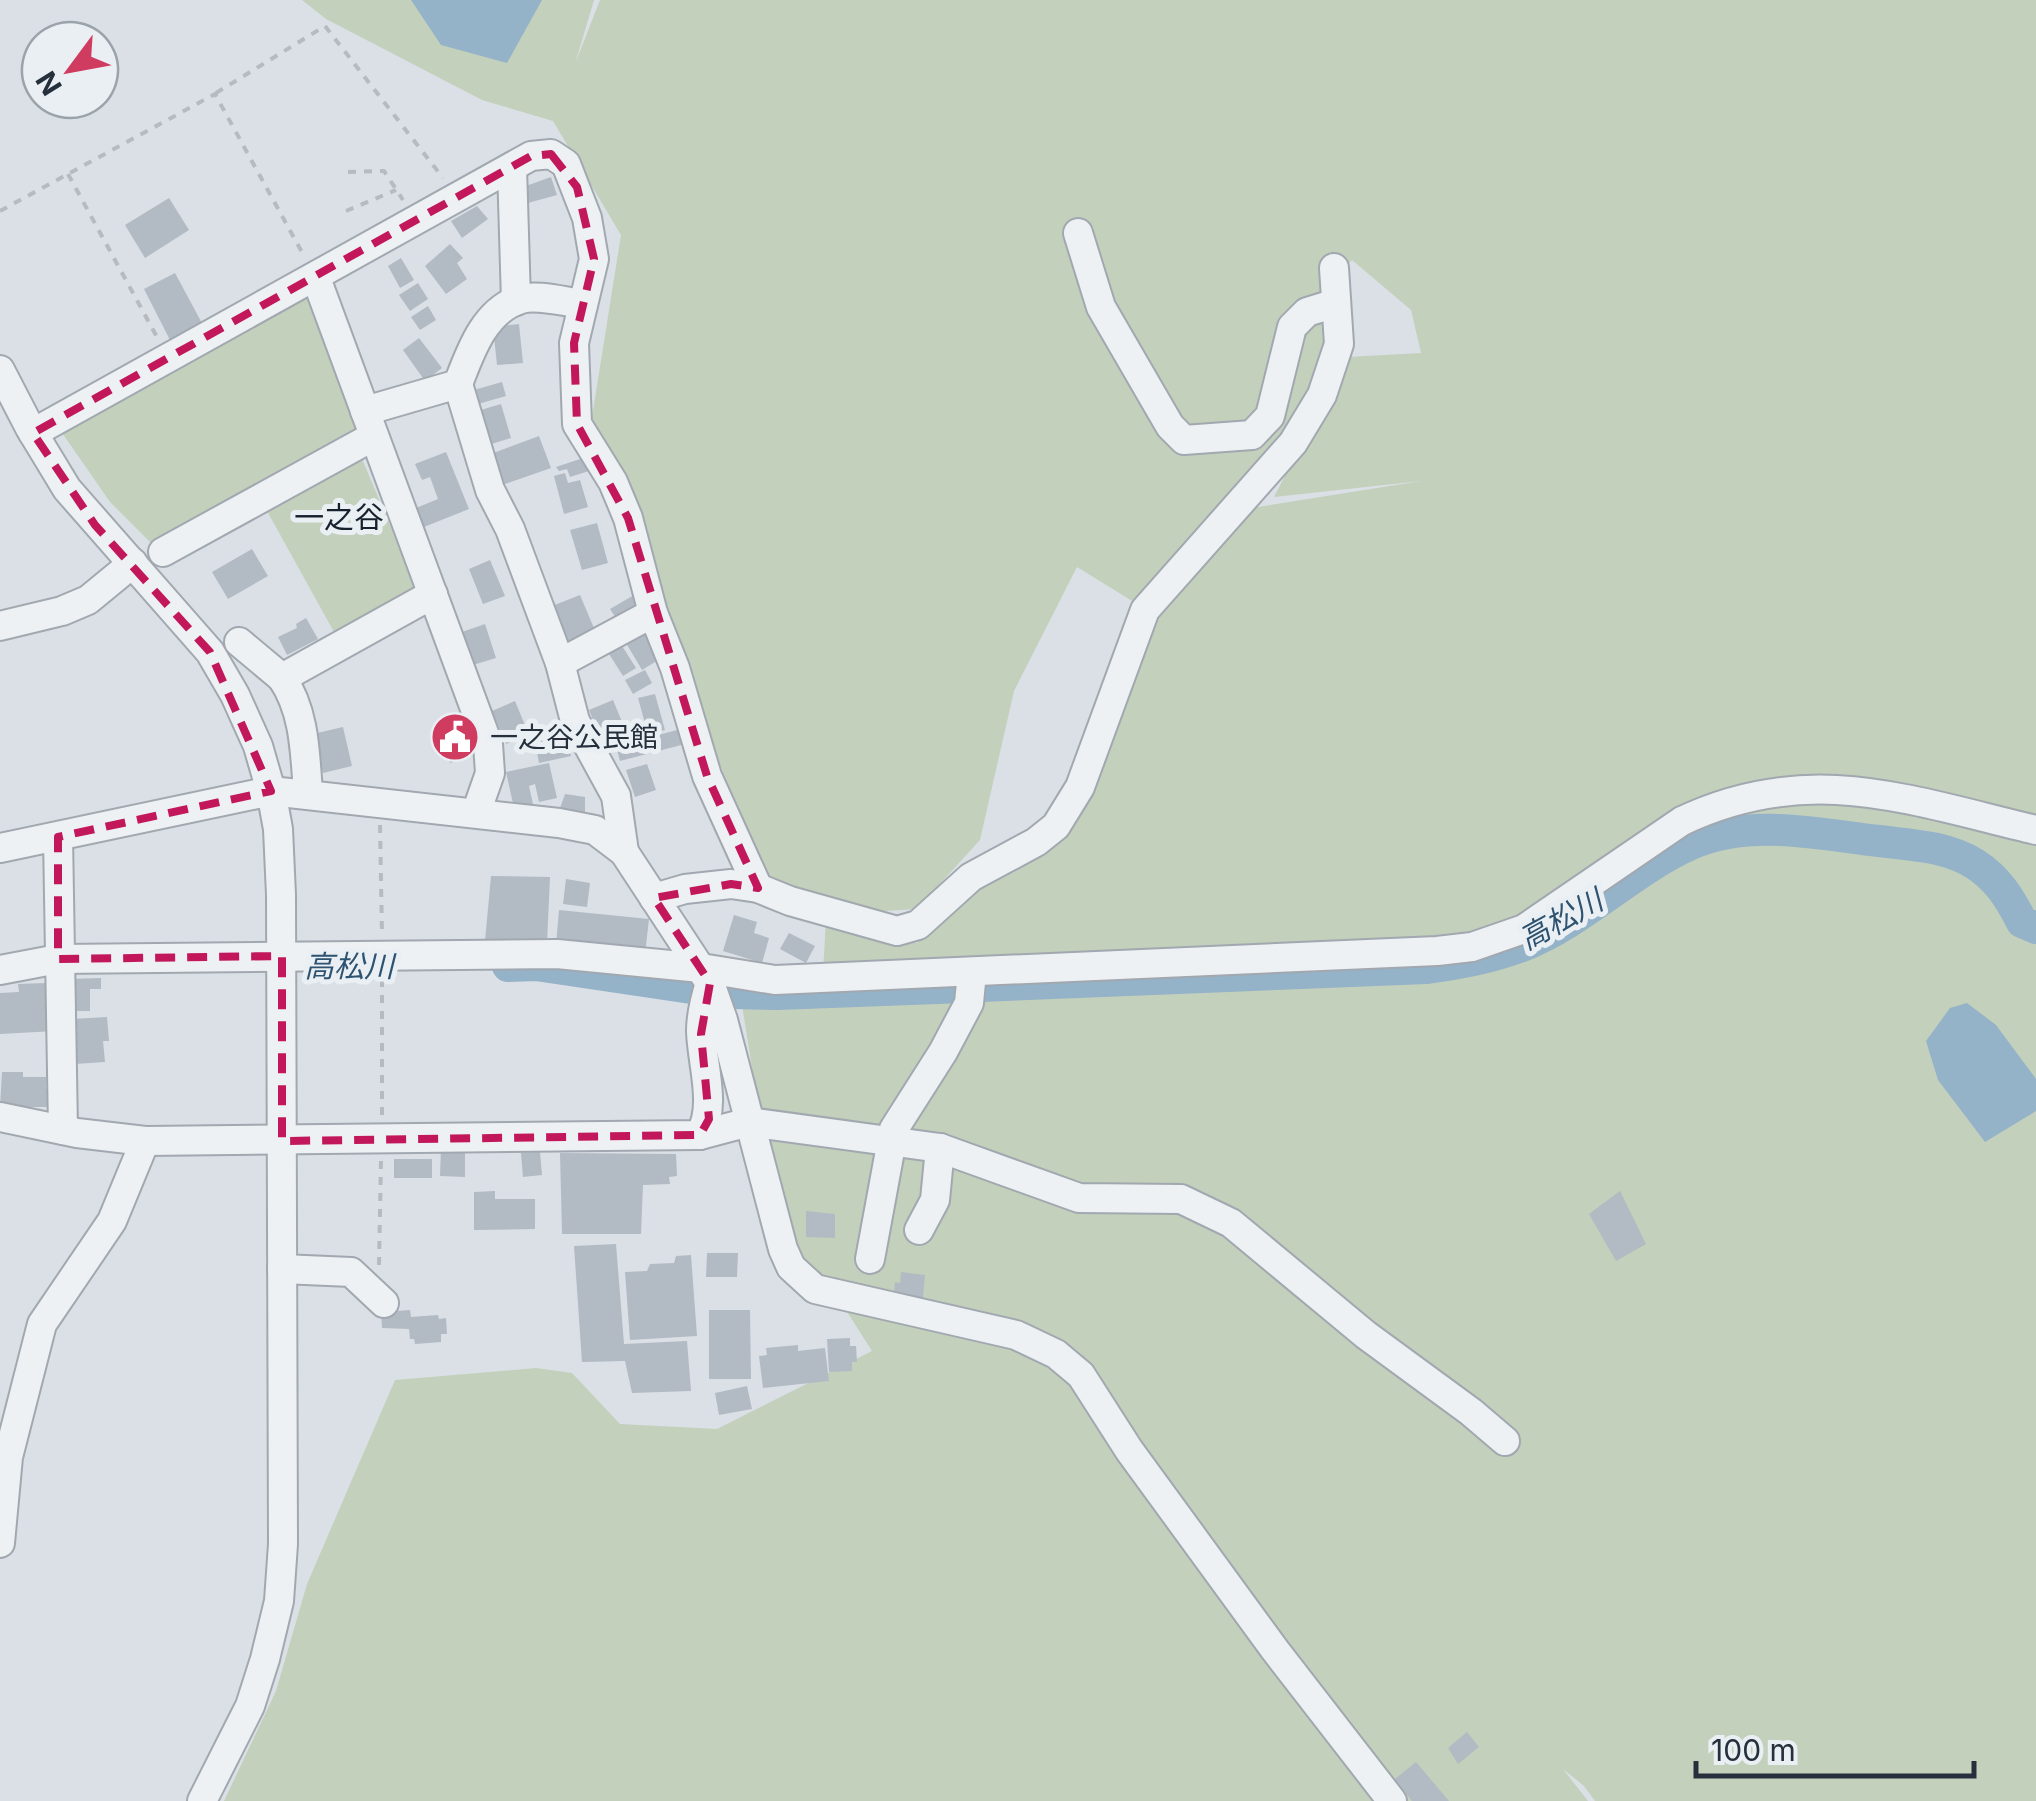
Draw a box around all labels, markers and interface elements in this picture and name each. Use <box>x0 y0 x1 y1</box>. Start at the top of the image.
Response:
north arrow <box>20 20 120 120</box>
text: N <box>29 65 69 101</box>
district label: 一之谷 <box>294 499 384 535</box>
public building icon: 一之谷公民館 <box>429 711 481 763</box>
place label: 一之谷公民館 <box>490 720 658 754</box>
water label: 高松川 <box>1512 880 1611 957</box>
water label: 高松川 <box>304 948 397 984</box>
scale bar <box>1696 1716 1974 1778</box>
text: 100 m <box>1711 1732 1796 1768</box>

